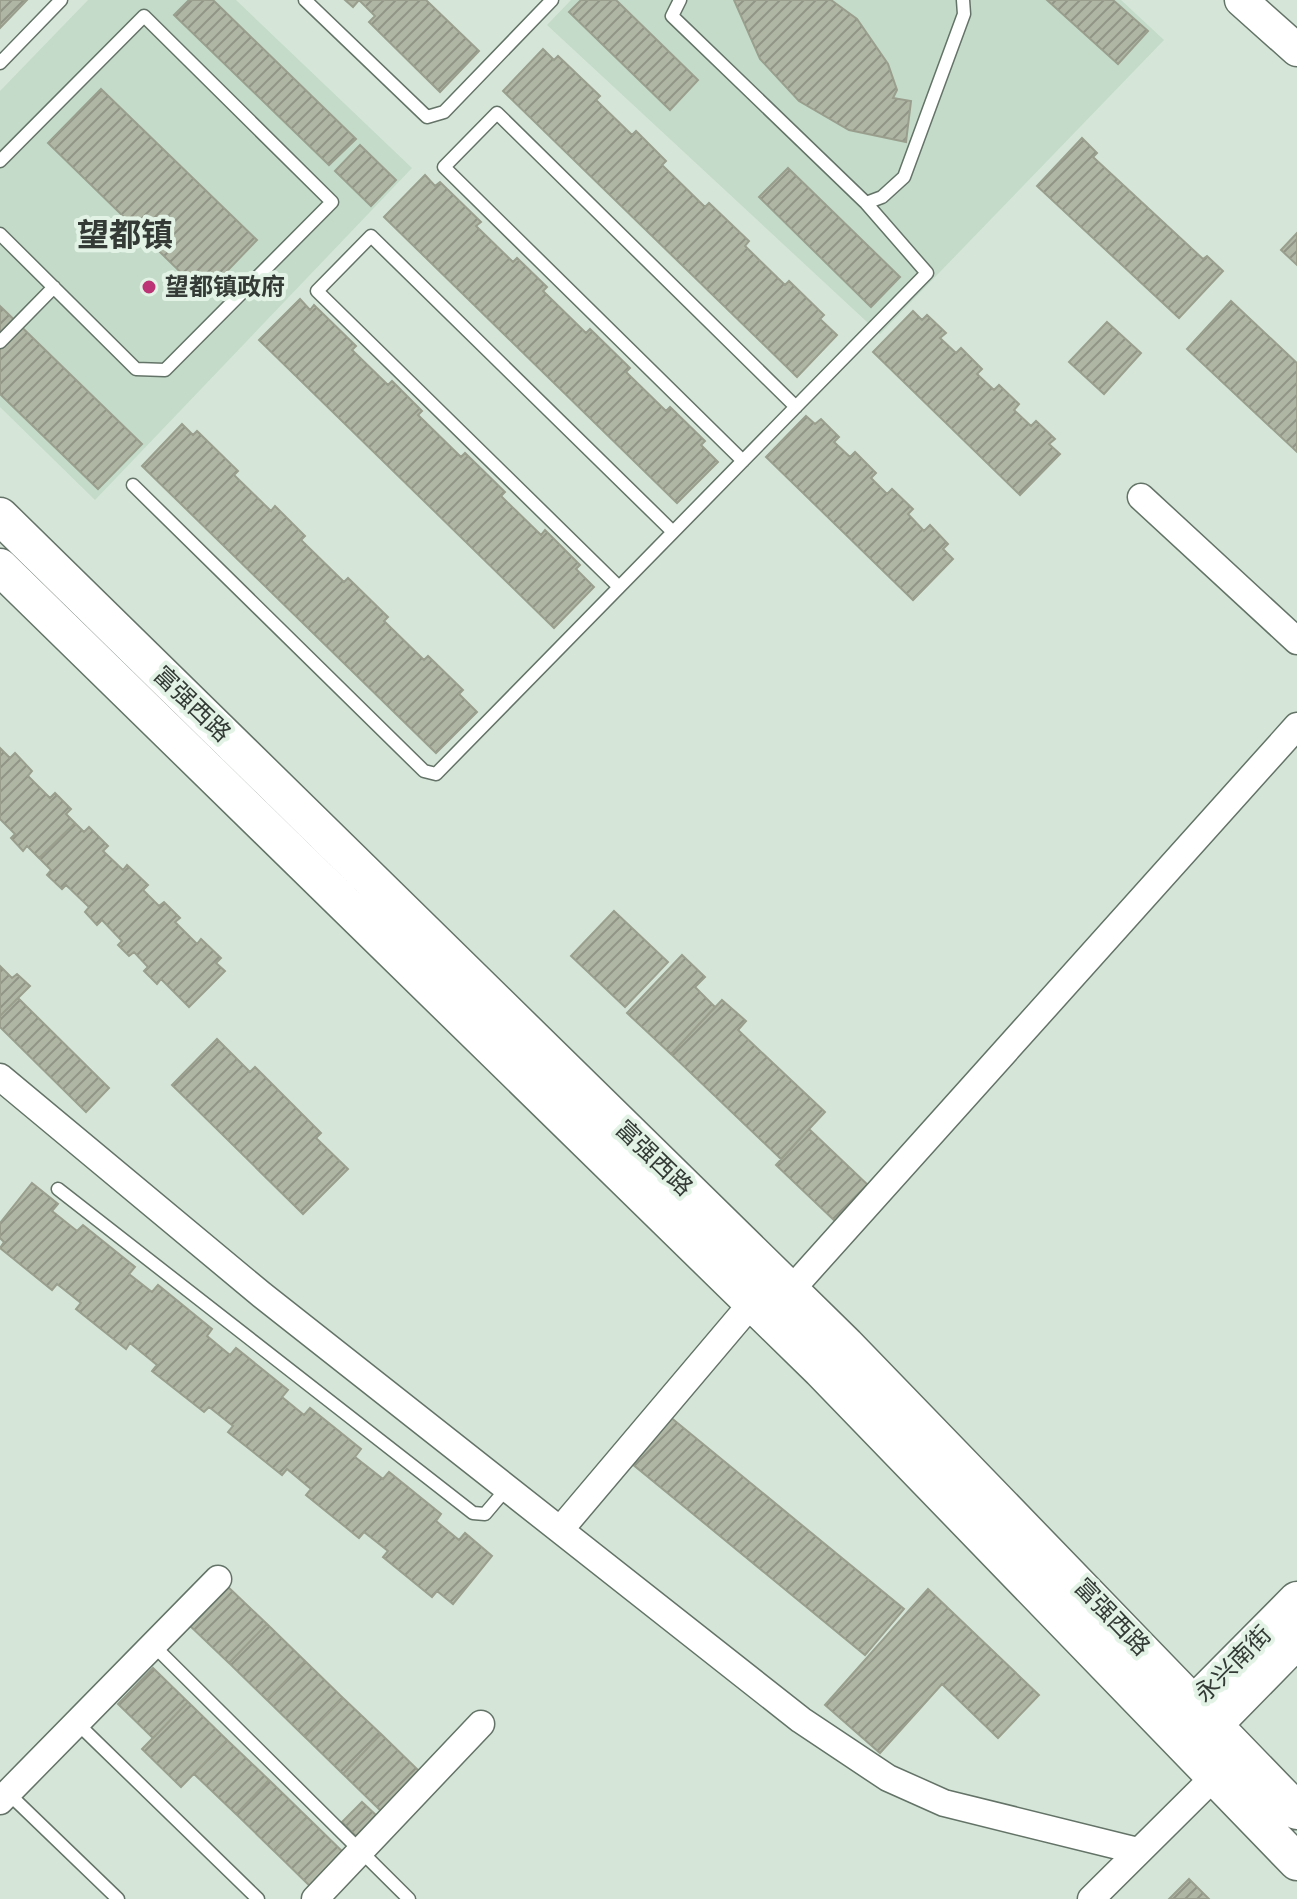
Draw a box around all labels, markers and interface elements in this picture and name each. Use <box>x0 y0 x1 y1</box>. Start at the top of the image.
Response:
district label: 望都镇 <box>77 213 173 256</box>
place label: 望都镇政府 <box>165 270 285 302</box>
marker: 望都镇政府 <box>140 278 158 296</box>
street label: 富强西路 <box>147 658 238 748</box>
street label: 富强西路 <box>609 1112 700 1202</box>
street label: 富强西路 <box>1068 1571 1158 1662</box>
street label: 永兴南街 <box>1187 1618 1278 1709</box>

